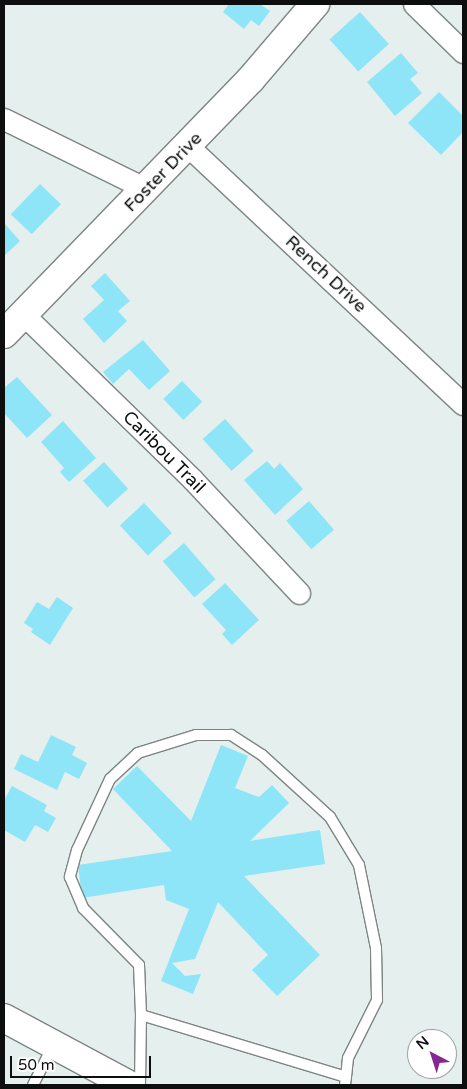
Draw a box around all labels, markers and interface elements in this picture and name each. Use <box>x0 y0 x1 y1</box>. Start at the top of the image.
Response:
street label: Foster Drive <box>120 128 206 216</box>
street label: Rench Drive <box>281 231 371 317</box>
street label: Caribou Trail <box>118 406 210 498</box>
north arrow <box>407 1029 457 1079</box>
text: N <box>413 1033 432 1053</box>
scale bar <box>12 1046 154 1078</box>
text: 50 m <box>18 1056 55 1074</box>

